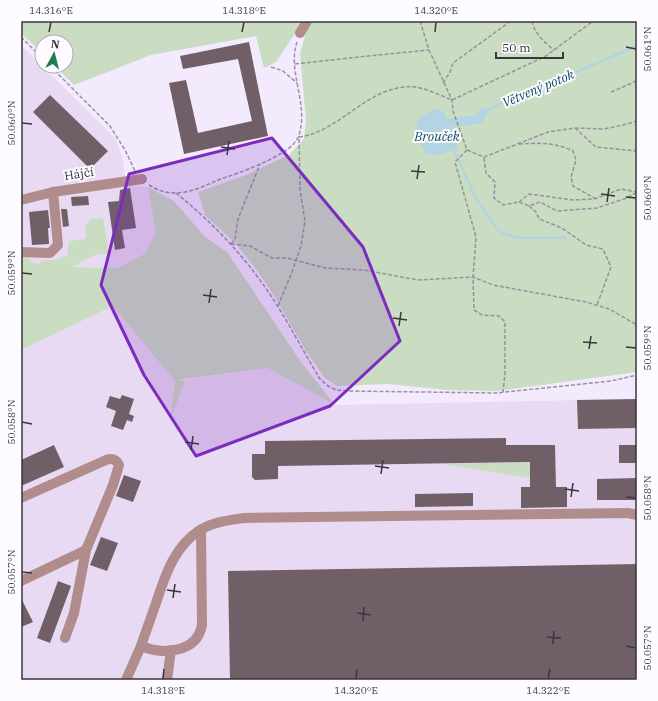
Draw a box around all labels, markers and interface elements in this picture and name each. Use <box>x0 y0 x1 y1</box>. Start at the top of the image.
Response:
text: 14.316°E <box>29 4 73 17</box>
text: 14.318°E <box>222 4 266 17</box>
text: 14.320°E <box>414 4 458 17</box>
text: 50.061°N <box>641 26 654 72</box>
north arrow <box>34 34 74 74</box>
scale bar <box>496 34 563 60</box>
text: N <box>50 37 61 52</box>
text: 50 m <box>502 40 531 55</box>
water label: Větvený potok <box>500 66 577 111</box>
text: 50.060°N <box>5 100 18 146</box>
water label: Brouček <box>413 128 460 145</box>
street label: Hájčí <box>63 164 95 183</box>
text: 50.060°N <box>641 175 654 221</box>
text: 50.059°N <box>5 250 18 296</box>
text: 50.059°N <box>641 325 654 371</box>
text: 50.058°N <box>5 399 18 445</box>
text: 50.058°N <box>641 475 654 521</box>
text: 50.057°N <box>5 549 18 595</box>
text: 50.057°N <box>641 625 654 671</box>
text: 14.318°E <box>141 684 185 697</box>
text: 14.320°E <box>334 684 378 697</box>
text: 14.322°E <box>526 684 570 697</box>

